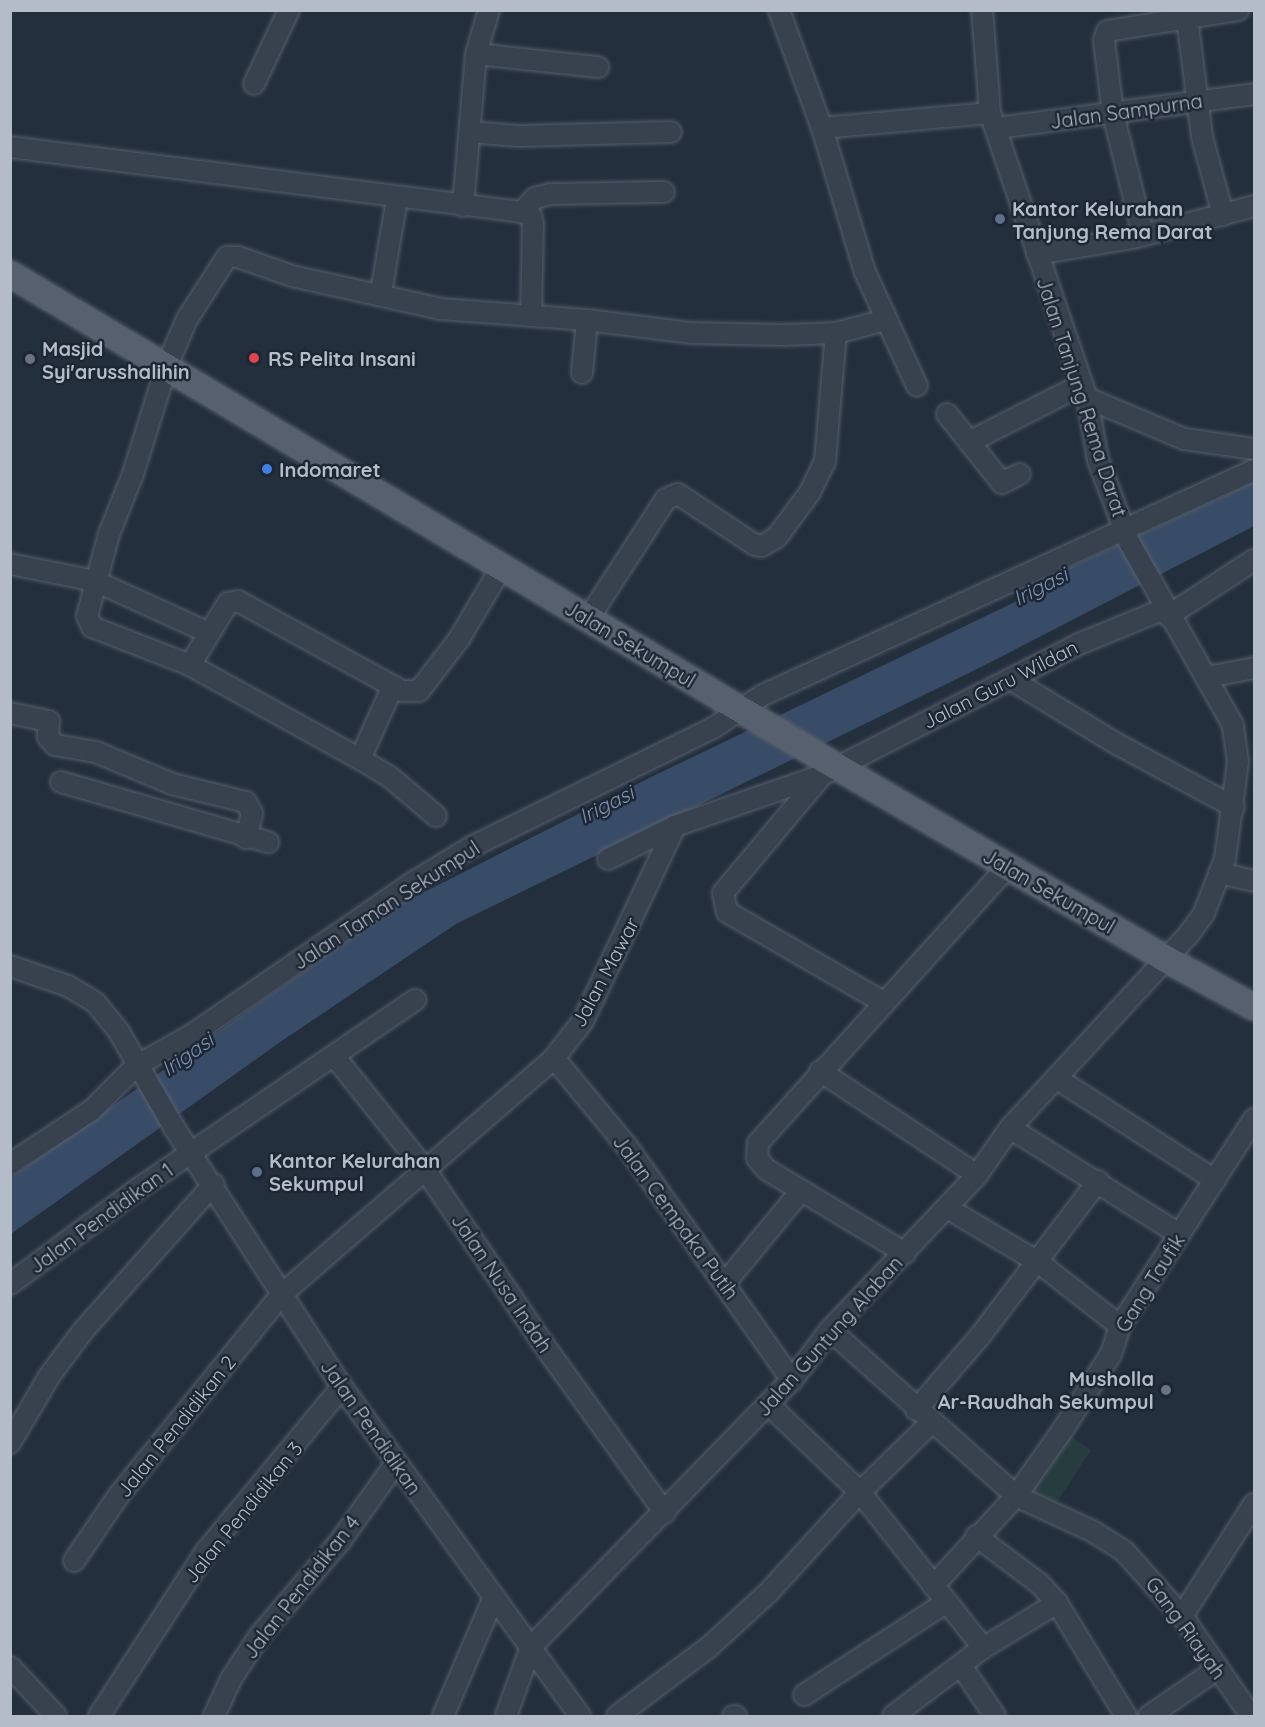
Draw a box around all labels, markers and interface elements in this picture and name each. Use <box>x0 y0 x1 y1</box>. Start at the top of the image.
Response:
street label: Jalan Sampurna <box>1048 88 1204 134</box>
place label: Kantor Kelurahan Tanjung Rema Darat <box>1012 196 1213 243</box>
marker: Kantor Kelurahan Tanjung Rema Darat <box>993 212 1007 226</box>
street label: Jalan Tanjung Rema Darat <box>1032 274 1132 520</box>
place label: Masjid Syi'arusshalihin <box>42 336 190 383</box>
place label: RS Pelita Insani <box>268 346 416 370</box>
marker: RS Pelita Insani <box>245 349 263 367</box>
marker: Masjid Syi'arusshalihin <box>23 352 37 366</box>
place label: Indomaret <box>279 457 381 481</box>
marker: Indomaret <box>260 462 274 476</box>
water label: Irigasi <box>1008 562 1072 610</box>
street label: Jalan Sekumpul <box>560 596 700 692</box>
street label: Jalan Guru Wildan <box>918 635 1082 733</box>
water label: Irigasi <box>574 780 638 828</box>
street label: Jalan Taman Sekumpul <box>288 836 484 974</box>
street label: Jalan Sekumpul <box>979 844 1119 938</box>
street label: Jalan Mawar <box>566 913 644 1031</box>
water label: Irigasi <box>156 1027 218 1081</box>
street label: Jalan Cempaka Putih <box>608 1130 744 1304</box>
place label: Kantor Kelurahan Sekumpul <box>269 1148 440 1195</box>
street label: Jalan Pendidikan 1 <box>24 1158 178 1278</box>
marker: Kantor Kelurahan Sekumpul <box>250 1165 264 1179</box>
street label: Jalan Nusa Indah <box>447 1209 557 1357</box>
street label: Gang Taufik <box>1110 1229 1190 1337</box>
street label: Jalan Guntung Alaban <box>751 1251 907 1421</box>
street label: Jalan Pendidikan 2 <box>111 1350 241 1502</box>
street label: Jalan Pendidikan <box>316 1355 426 1499</box>
place label: Musholla Ar-Raudhah Sekumpul <box>938 1366 1154 1413</box>
marker: Musholla Ar-Raudhah Sekumpul <box>1159 1383 1173 1397</box>
street label: Jalan Pendidikan 3 <box>179 1436 307 1588</box>
street label: Jalan Pendidikan 4 <box>238 1511 364 1663</box>
street label: Gang Riayah <box>1141 1572 1231 1684</box>

